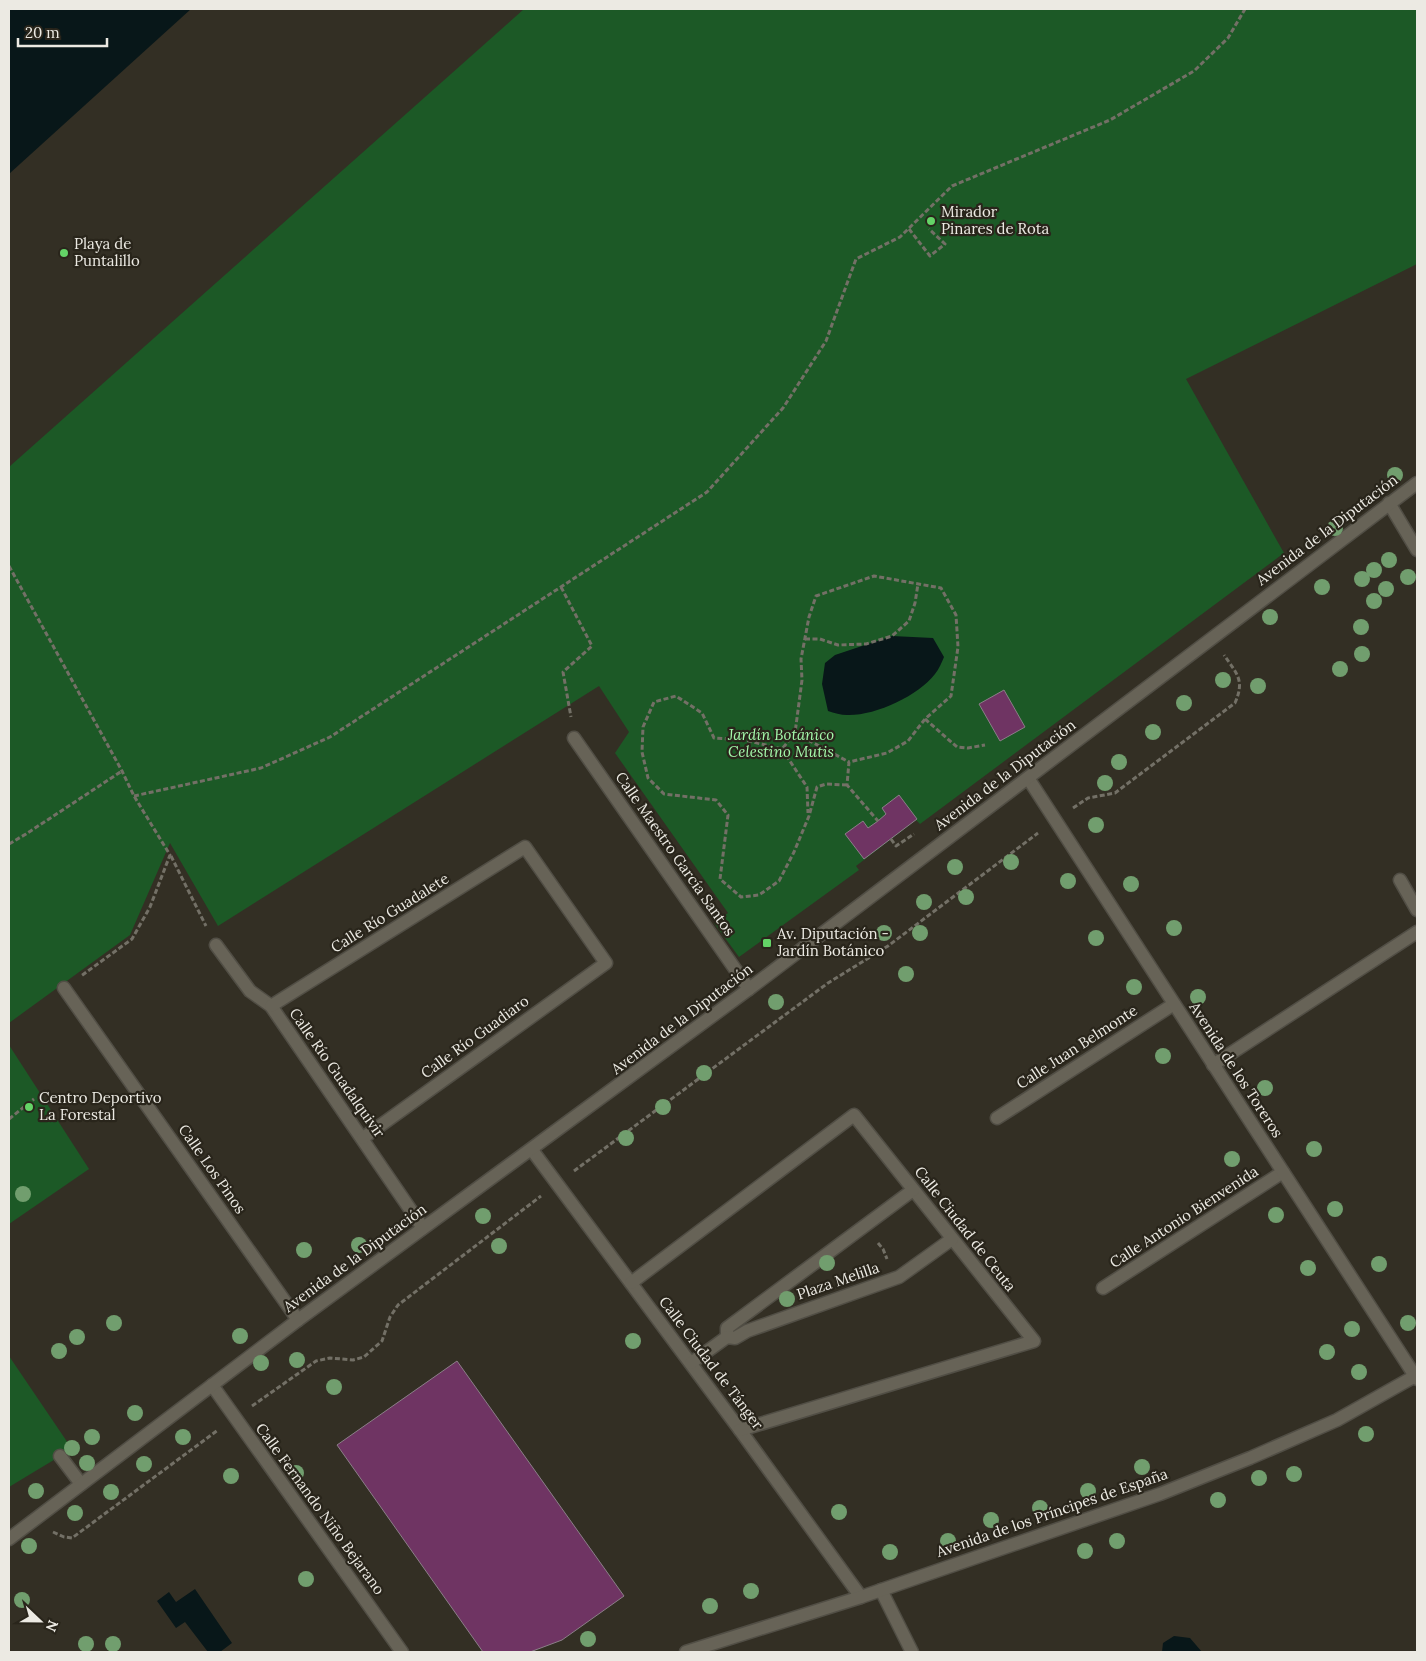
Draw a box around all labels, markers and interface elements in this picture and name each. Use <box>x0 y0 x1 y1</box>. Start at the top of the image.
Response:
scale bar <box>18 15 106 47</box>
text: 20 m <box>25 23 60 42</box>
place label: Mirador Pinares de Rota <box>941 202 1050 238</box>
marker: Mirador Pinares de Rota <box>925 215 937 227</box>
place label: Playa de Puntalillo <box>74 234 140 270</box>
marker: Playa de Puntalillo <box>58 247 70 259</box>
street label: Avenida de la Diputación <box>1251 470 1401 590</box>
street label: Avenida de la Diputación <box>929 715 1079 835</box>
park label: Jardín Botánico Celestino Mutis <box>727 725 834 761</box>
street label: Calle Maestro García Santos <box>611 768 739 940</box>
street label: Calle Río Guadalete <box>327 869 452 957</box>
place label: Av. Diputación - Jardín Botánico <box>776 924 889 960</box>
marker: Av. Diputación - Jardín Botánico <box>761 937 773 949</box>
street label: Avenida de la Diputación <box>606 959 756 1079</box>
street label: Calle Río Guadiaro <box>417 991 533 1082</box>
street label: Avenida de los Toreros <box>1185 998 1287 1141</box>
street label: Calle Juan Belmonte <box>1013 1000 1141 1093</box>
street label: Calle Río Guadalquivir <box>286 1004 390 1142</box>
place label: Centro Deportivo La Forestal <box>39 1088 162 1124</box>
marker: Centro Deportivo La Forestal <box>23 1101 35 1113</box>
street label: Calle Los Pinos <box>175 1120 250 1217</box>
street label: Calle Antonio Bienvenida <box>1106 1161 1262 1272</box>
street label: Calle Ciudad de Ceuta <box>911 1162 1020 1295</box>
street label: Avenida de la Diputación <box>279 1199 430 1317</box>
street label: Plaza Melilla <box>794 1257 882 1304</box>
street label: Calle Ciudad de Tánger <box>655 1292 768 1433</box>
street label: Calle Fernando Niño Bejarano <box>252 1419 389 1598</box>
street label: Avenida de los Príncipes de España <box>933 1464 1170 1561</box>
north arrow <box>15 1596 65 1646</box>
text: N <box>42 1617 62 1634</box>

